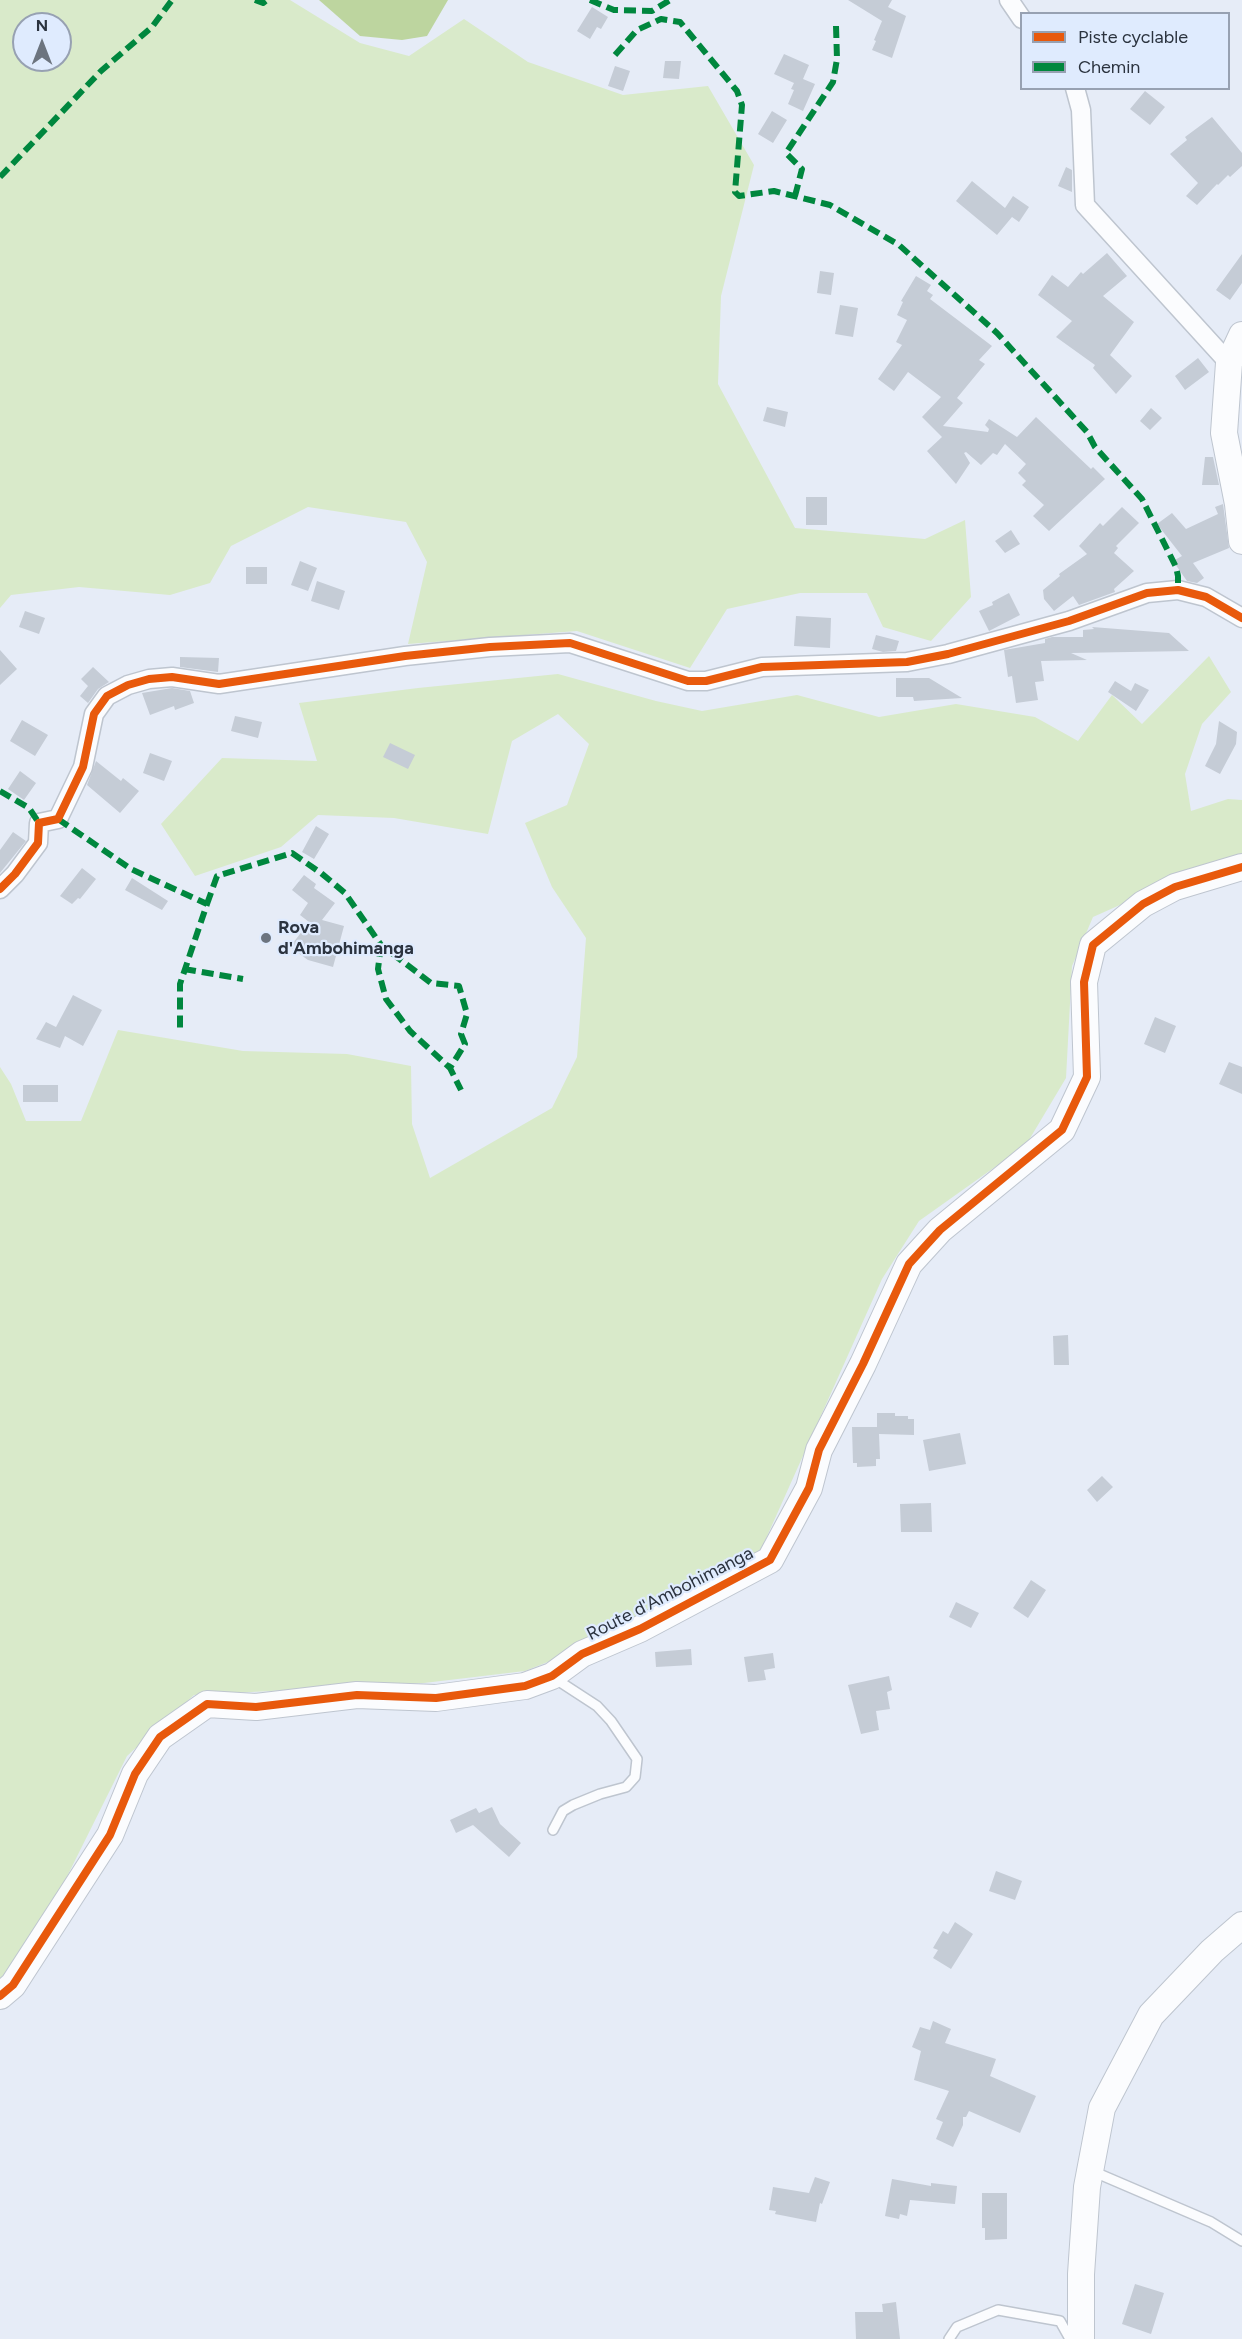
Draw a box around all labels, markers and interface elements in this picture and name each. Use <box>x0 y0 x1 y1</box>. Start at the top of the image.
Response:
north arrow <box>12 12 72 72</box>
legend <box>1020 12 1230 90</box>
text: N <box>36 16 48 35</box>
text: Piste cyclable <box>1078 26 1188 48</box>
text: Chemin <box>1078 56 1140 78</box>
place label: Rova d'Ambohimanga <box>278 917 414 960</box>
marker: Rova d'Ambohimanga <box>259 931 273 945</box>
street label: Route d'Ambohimanga <box>583 1543 757 1645</box>

